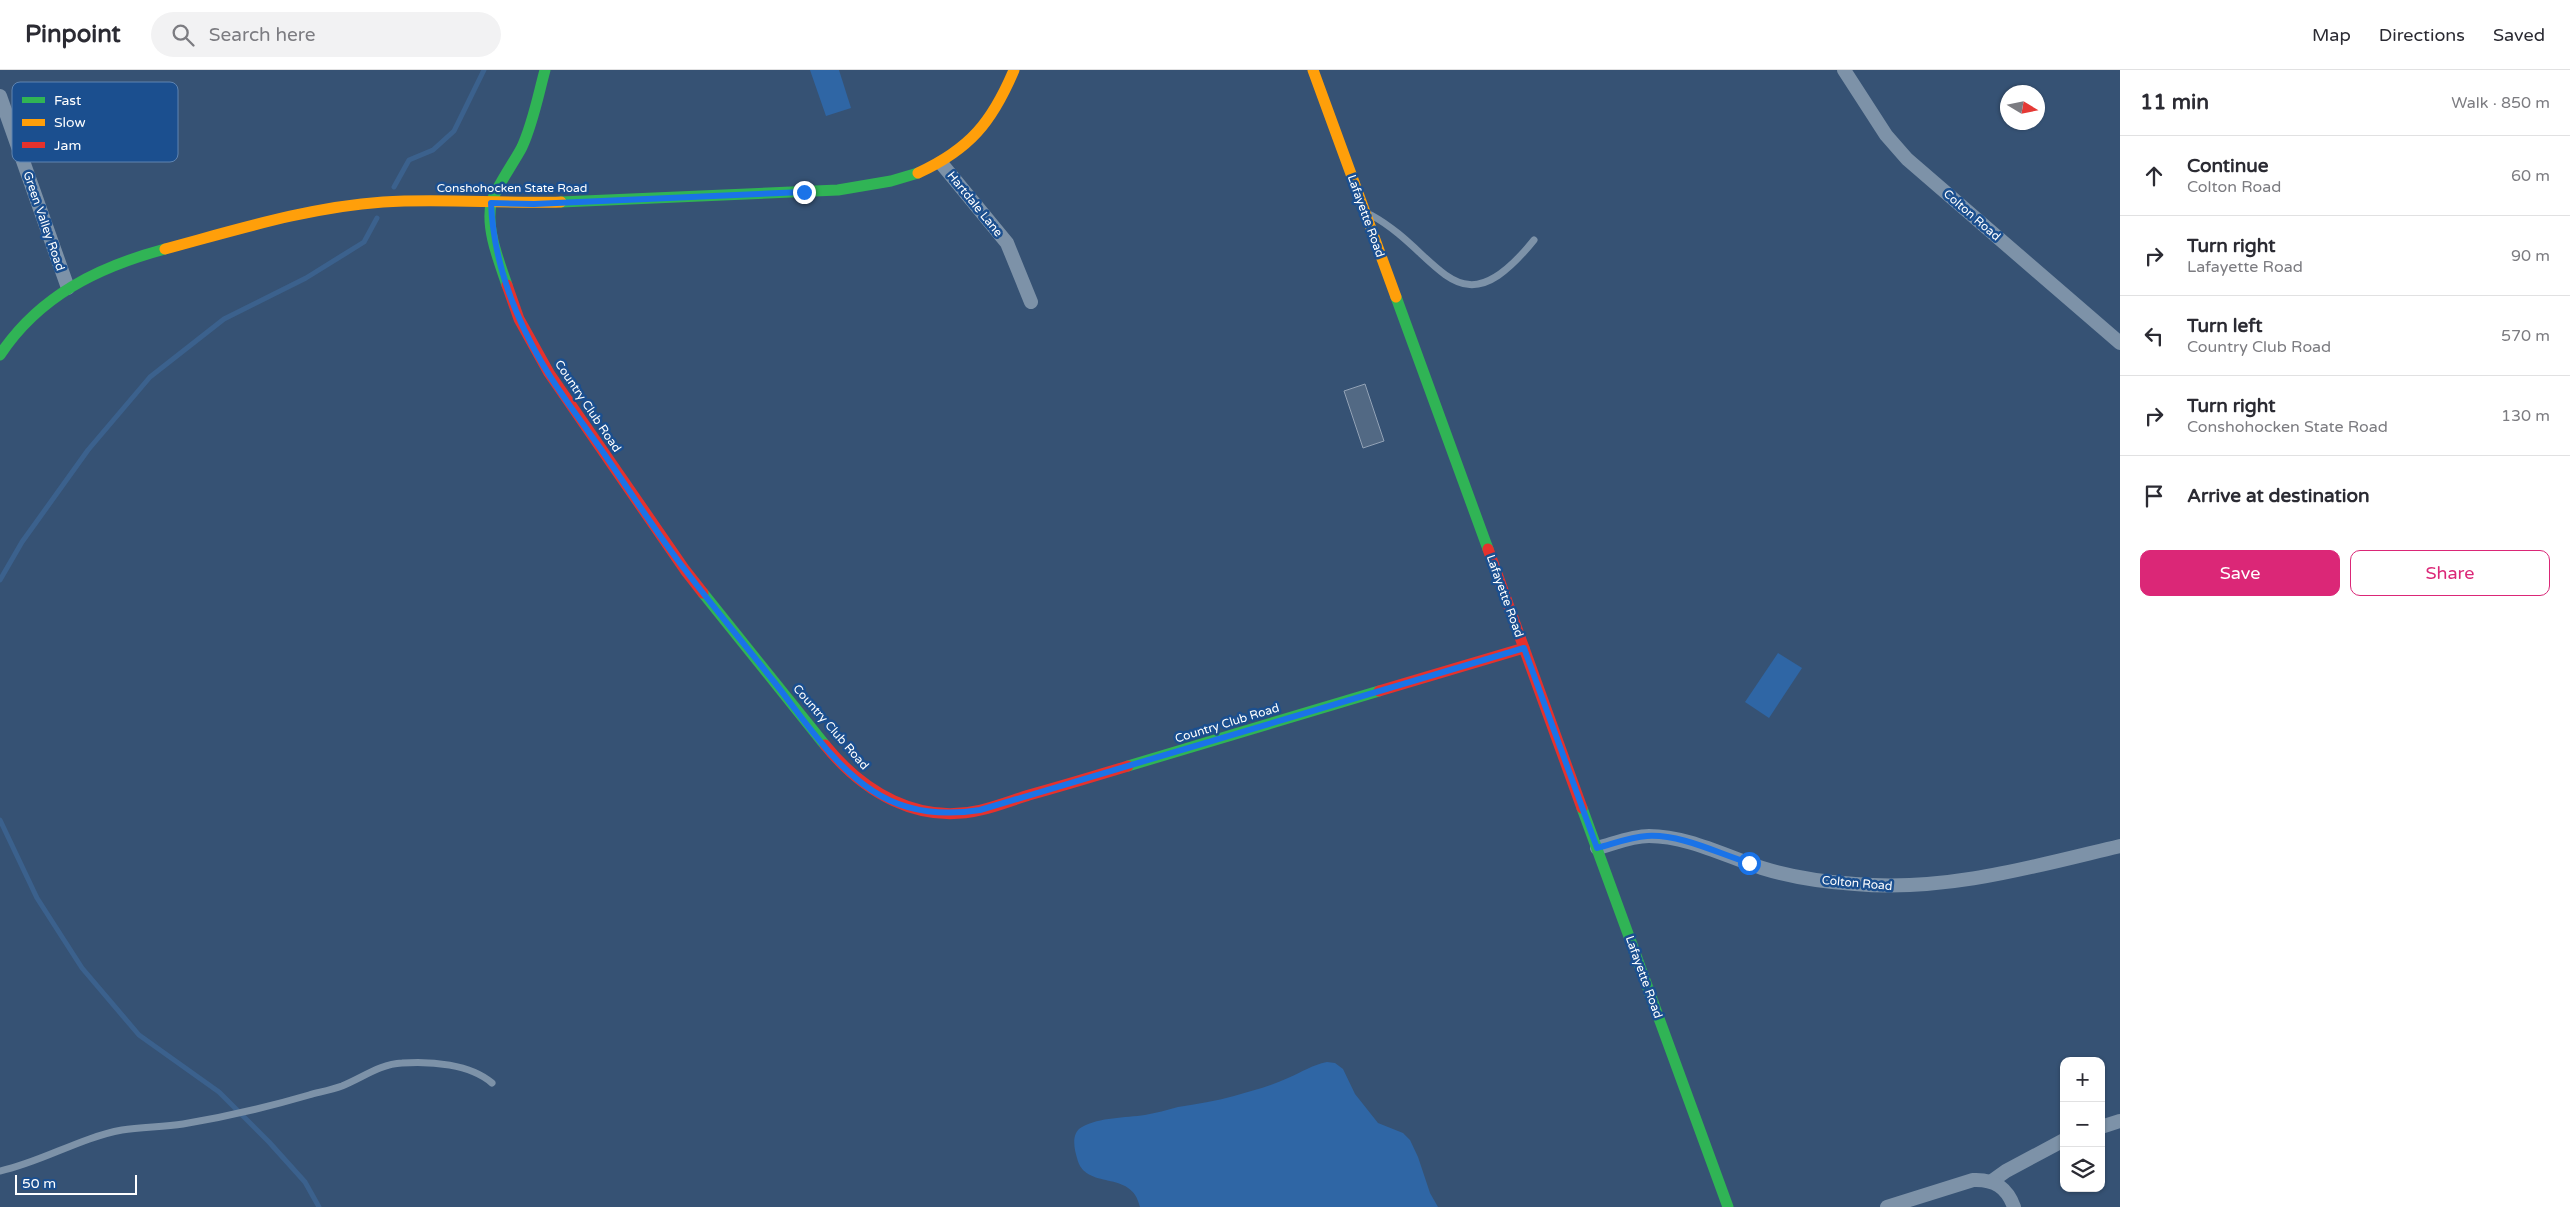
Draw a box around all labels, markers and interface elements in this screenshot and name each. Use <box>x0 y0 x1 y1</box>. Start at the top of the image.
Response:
search box <box>151 12 501 57</box>
text: Pinpoint <box>25 20 121 49</box>
icon: search <box>169 21 197 49</box>
text: Search here <box>209 24 316 46</box>
text: Map <box>2312 24 2351 46</box>
text: Directions <box>2379 24 2465 46</box>
text: Saved <box>2493 24 2545 46</box>
legend <box>12 82 178 162</box>
north arrow <box>2000 85 2045 130</box>
text: 11 min <box>2140 90 2209 115</box>
text: Fast <box>54 92 82 109</box>
text: Walk · 850 m <box>2451 93 2550 113</box>
text: Slow <box>54 114 86 131</box>
text: Jam <box>54 137 81 154</box>
text: Continue <box>2187 155 2269 177</box>
icon: ahead <box>2140 162 2168 190</box>
text: 60 m <box>2511 166 2550 186</box>
street label: Green Valley Road <box>20 169 68 273</box>
street label: Hartdale Lane <box>944 169 1006 240</box>
street label: Lafayette Road <box>1345 173 1387 259</box>
text: Colton Road <box>2187 177 2281 197</box>
street label: Conshohocken State Road <box>437 181 587 195</box>
route end <box>793 181 816 204</box>
street label: Colton Road <box>1941 186 2003 244</box>
text: Turn right <box>2187 235 2275 257</box>
icon: right <box>2140 242 2168 270</box>
text: 90 m <box>2511 246 2550 266</box>
text: Lafayette Road <box>2187 257 2303 277</box>
text: Turn left <box>2187 315 2263 337</box>
icon: left <box>2140 322 2168 350</box>
text: 570 m <box>2501 326 2550 346</box>
text: Country Club Road <box>2187 337 2331 357</box>
street label: Country Club Road <box>552 357 624 455</box>
text: Turn right <box>2187 395 2275 417</box>
icon: right <box>2140 402 2168 430</box>
text: 130 m <box>2501 406 2550 426</box>
text: Conshohocken State Road <box>2187 417 2388 437</box>
icon: arrive <box>2140 482 2168 510</box>
text: Arrive at destination <box>2187 485 2370 507</box>
button: Save <box>2140 550 2340 596</box>
button: Share <box>2350 550 2550 596</box>
street label: Lafayette Road <box>1484 553 1526 639</box>
street label: Country Club Road <box>790 682 872 772</box>
street label: Country Club Road <box>1173 700 1281 746</box>
route start <box>1738 852 1761 875</box>
street label: Colton Road <box>1821 873 1893 893</box>
street label: Lafayette Road <box>1623 934 1665 1020</box>
map controls <box>2060 1057 2105 1192</box>
button: + <box>2060 1057 2105 1102</box>
button: − <box>2060 1102 2105 1147</box>
button: layers <box>2060 1147 2105 1192</box>
scale bar <box>15 1172 138 1195</box>
text: 50 m <box>22 1175 56 1192</box>

